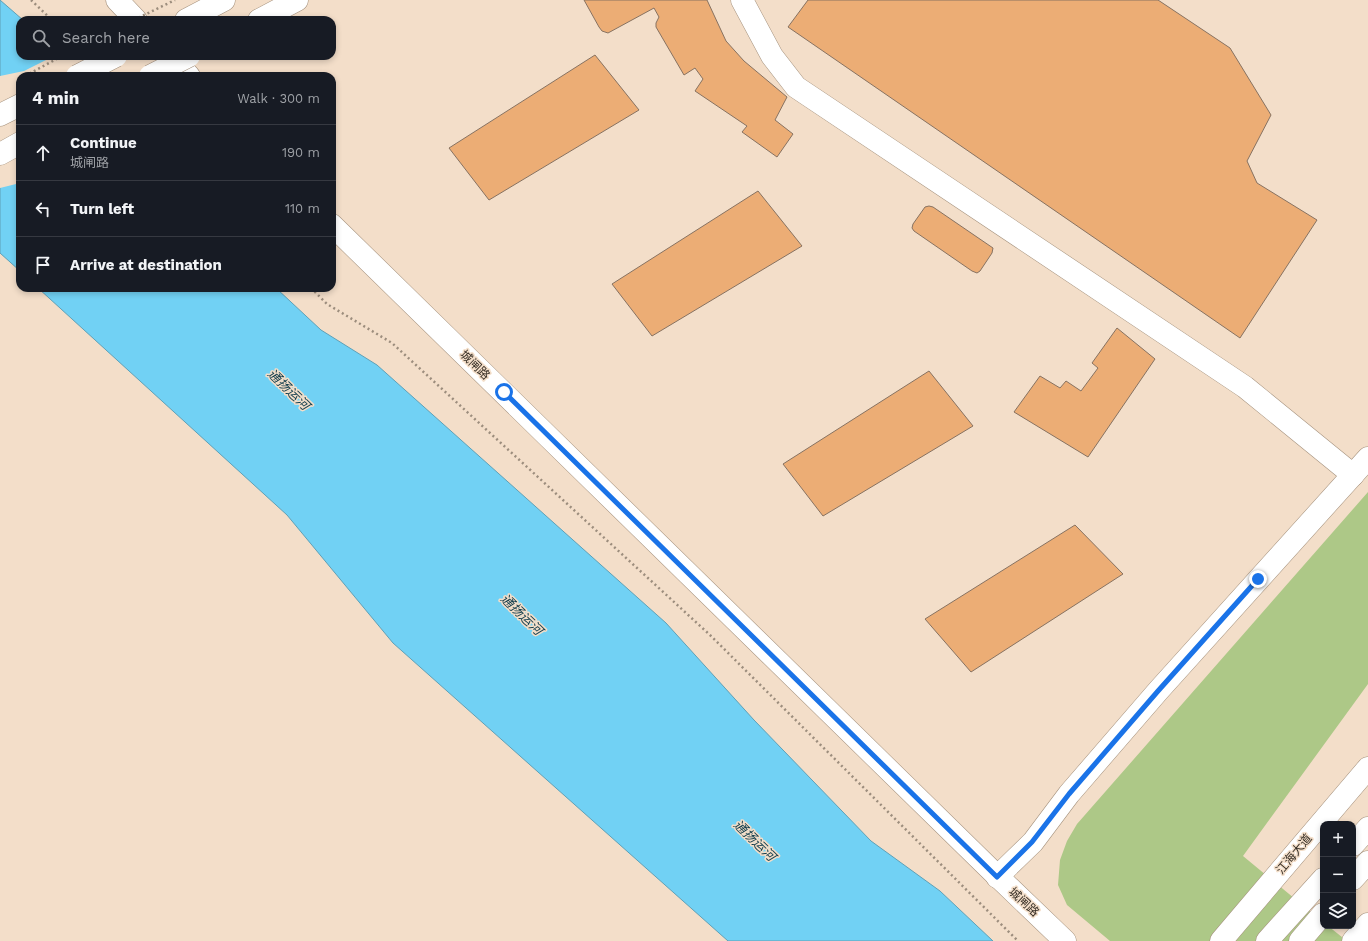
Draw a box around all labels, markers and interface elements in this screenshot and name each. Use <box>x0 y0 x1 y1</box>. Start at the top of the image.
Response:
search box <box>16 16 336 60</box>
icon: search <box>30 27 52 49</box>
text: Search here <box>62 29 150 47</box>
text: 4 min <box>32 88 79 108</box>
text: Walk · 300 m <box>237 91 320 106</box>
text: Continue <box>70 134 137 152</box>
icon: ahead <box>32 142 54 164</box>
text: 190 m <box>282 145 320 160</box>
text: 城闸路 <box>70 155 109 170</box>
icon: left <box>32 198 54 220</box>
text: Turn left <box>70 200 134 218</box>
text: 110 m <box>285 201 320 216</box>
icon: arrive <box>32 254 54 276</box>
text: Arrive at destination <box>70 256 222 274</box>
street label: 城闸路 <box>457 347 493 383</box>
water label: 通扬运河 <box>265 366 315 415</box>
route start <box>495 383 513 401</box>
route end <box>1249 570 1267 588</box>
water label: 通扬运河 <box>498 591 548 640</box>
water label: 通扬运河 <box>731 817 781 866</box>
map controls <box>1320 821 1356 929</box>
button: + <box>1320 821 1356 857</box>
street label: 江海大道 <box>1273 831 1315 877</box>
button: − <box>1320 857 1356 893</box>
street label: 城闸路 <box>1006 885 1042 919</box>
button: layers <box>1320 893 1356 929</box>

